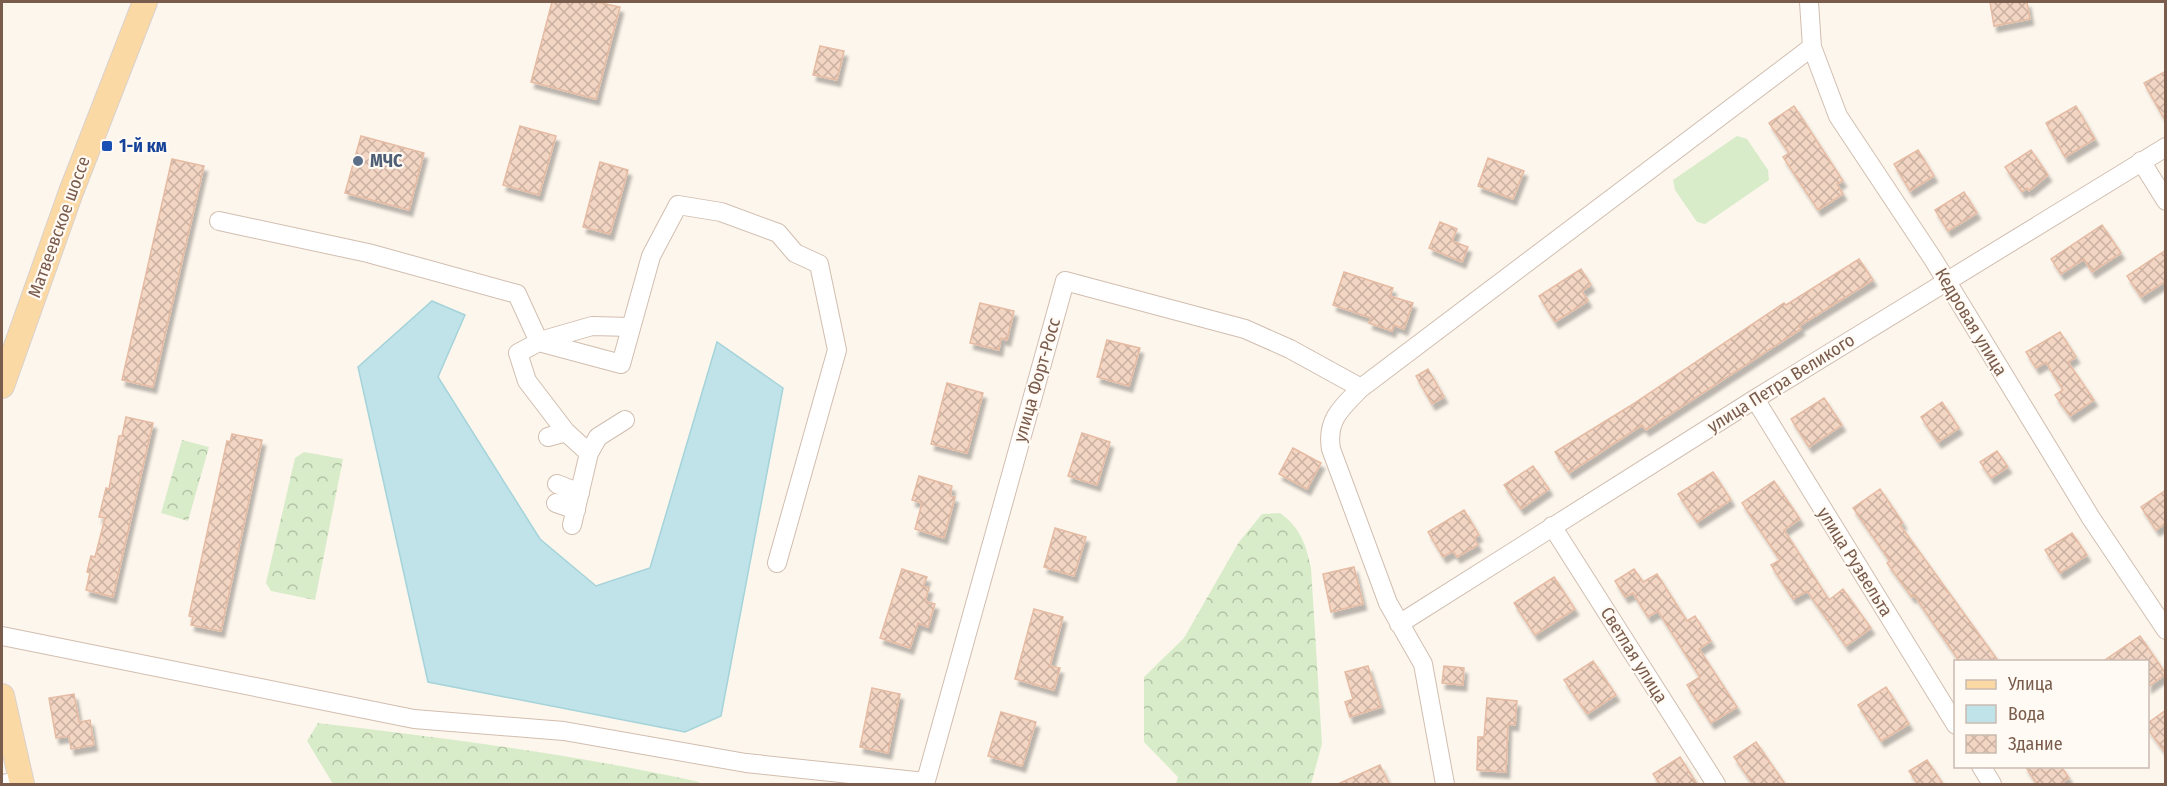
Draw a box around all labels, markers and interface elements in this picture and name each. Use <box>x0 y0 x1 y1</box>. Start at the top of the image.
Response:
place label: 1-й км <box>119 135 167 157</box>
marker: 1-й км <box>100 139 114 153</box>
place label: МЧС <box>370 150 403 172</box>
street label: Матвеевское шоссе <box>23 153 95 301</box>
marker: МЧС <box>351 154 365 168</box>
street label: Кедровая улица <box>1930 264 2012 380</box>
street label: улица Форт-Росс <box>1009 315 1065 445</box>
street label: улица Петра Великого <box>1703 329 1859 437</box>
street label: улица Рузвельта <box>1813 503 1897 621</box>
street label: Светлая улица <box>1596 603 1672 707</box>
legend <box>1954 660 2149 768</box>
text: Улица <box>2007 673 2053 695</box>
text: Вода <box>2008 703 2045 725</box>
text: Здание <box>2008 733 2063 755</box>

